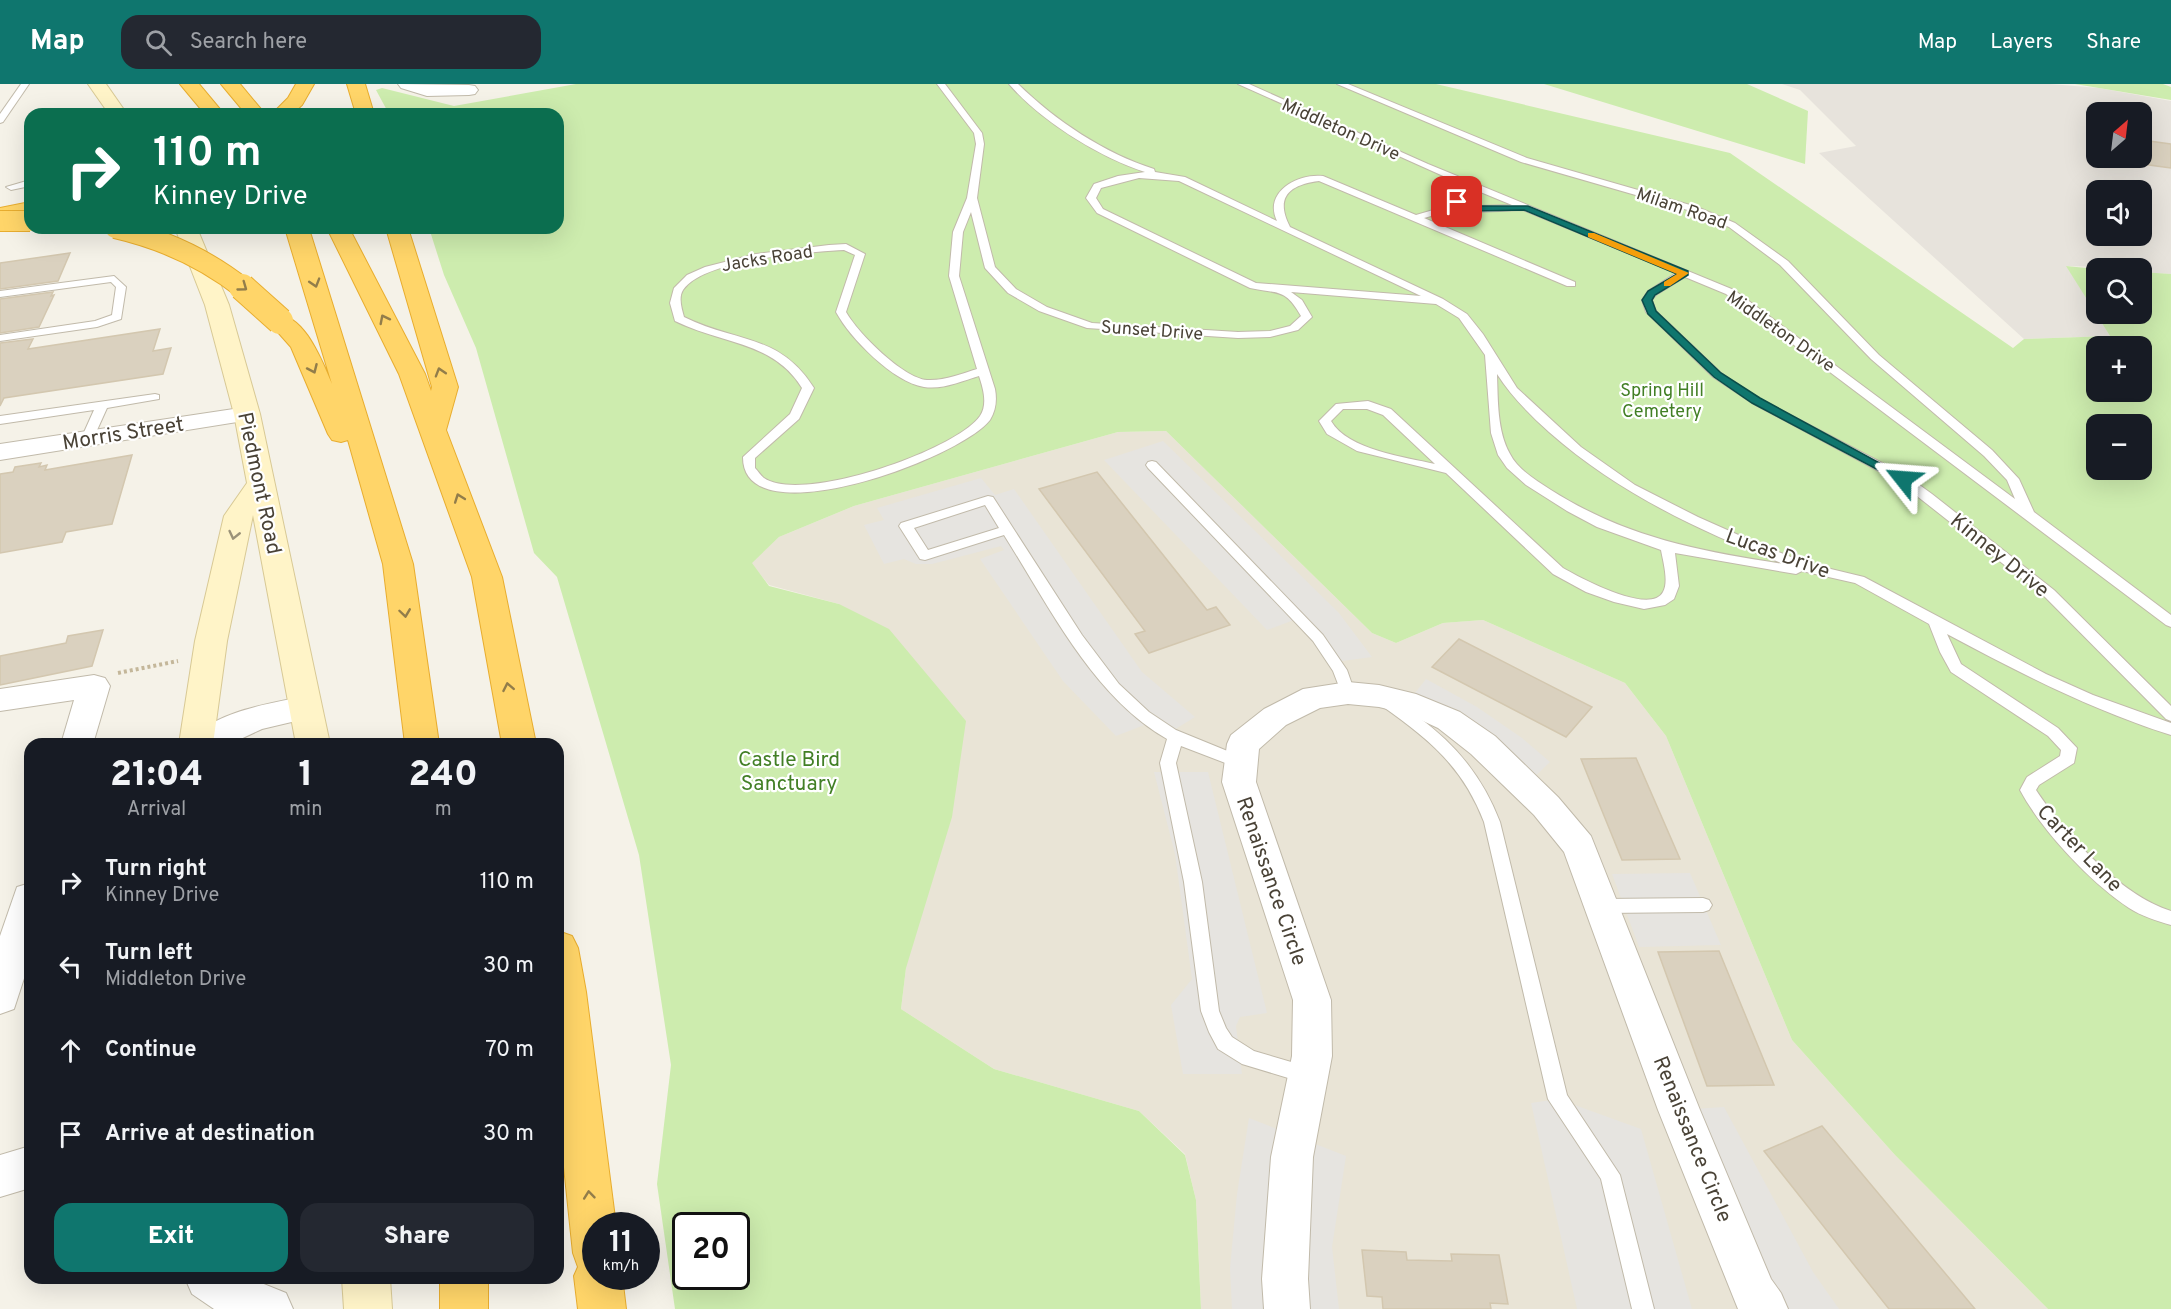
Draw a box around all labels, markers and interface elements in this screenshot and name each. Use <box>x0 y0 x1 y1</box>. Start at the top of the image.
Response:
search box <box>121 15 541 69</box>
text: Map <box>30 24 85 60</box>
icon: search <box>142 26 175 59</box>
text: Search here <box>190 29 307 56</box>
text: Map <box>1918 29 1957 56</box>
text: Layers <box>1990 29 2053 56</box>
text: Share <box>2086 29 2141 56</box>
street label: Middleton Drive <box>1278 94 1403 167</box>
north arrow <box>2086 102 2152 168</box>
map controls <box>2086 102 2152 480</box>
text: 110 m <box>153 128 262 181</box>
icon: right <box>54 132 132 210</box>
pin <box>1431 176 1482 227</box>
text: Kinney Drive <box>153 180 307 214</box>
button: sound <box>2086 180 2152 246</box>
street label: Milam Road <box>1633 183 1730 236</box>
icon: arrive <box>1440 185 1473 218</box>
street label: Jacks Road <box>720 241 815 278</box>
button: search <box>2086 258 2152 324</box>
one-way arrow <box>308 277 320 288</box>
one-way arrow <box>236 280 247 291</box>
street label: Middleton Drive <box>1721 286 1839 378</box>
one-way arrow <box>380 314 391 325</box>
street label: Sunset Drive <box>1100 316 1204 347</box>
button: + <box>2086 336 2152 402</box>
one-way arrow <box>305 362 317 373</box>
one-way arrow <box>435 367 447 378</box>
park label: Spring Hill Cemetery <box>1620 380 1704 424</box>
street label: Piedmont Road <box>230 410 287 557</box>
street label: Morris Street <box>61 412 186 457</box>
button: − <box>2086 414 2152 480</box>
position arrow <box>1871 447 1935 511</box>
one-way arrow <box>454 494 466 505</box>
street label: Kinney Drive <box>1944 508 2054 604</box>
street label: Lucas Drive <box>1722 523 1833 586</box>
one-way arrow <box>228 530 241 540</box>
one-way arrow <box>398 608 410 617</box>
one-way arrow <box>502 682 515 692</box>
park label: Castle Bird Sanctuary <box>738 747 840 798</box>
text: 21:04 <box>110 753 203 799</box>
text: 1 <box>298 753 313 799</box>
text: 240 <box>408 753 478 799</box>
street label: Renaissance Circle <box>1229 793 1312 970</box>
text: Arrival <box>127 797 186 823</box>
text: min <box>289 797 322 823</box>
text: m <box>435 797 452 823</box>
street label: Carter Lane <box>2030 799 2128 899</box>
text: Turn right <box>105 856 207 883</box>
icon: right <box>54 866 87 899</box>
text: 110 m <box>480 869 534 896</box>
text: Kinney Drive <box>105 883 219 909</box>
text: Turn left <box>105 940 193 967</box>
icon: left <box>54 950 87 983</box>
text: 30 m <box>483 953 534 980</box>
text: Middleton Drive <box>105 967 246 993</box>
icon: ahead <box>54 1034 87 1067</box>
text: Continue <box>105 1037 196 1064</box>
text: 70 m <box>485 1037 534 1064</box>
street label: Renaissance Circle <box>1646 1052 1737 1227</box>
icon: arrive <box>54 1118 87 1151</box>
text: Arrive at destination <box>105 1121 315 1148</box>
text: 30 m <box>483 1121 534 1148</box>
one-way arrow <box>583 1191 596 1200</box>
button: Exit <box>54 1203 288 1272</box>
button: Share <box>300 1203 534 1272</box>
speed limit sign: 20 <box>672 1212 750 1290</box>
text: 11 <box>609 1225 633 1262</box>
text: km/h <box>603 1257 639 1276</box>

